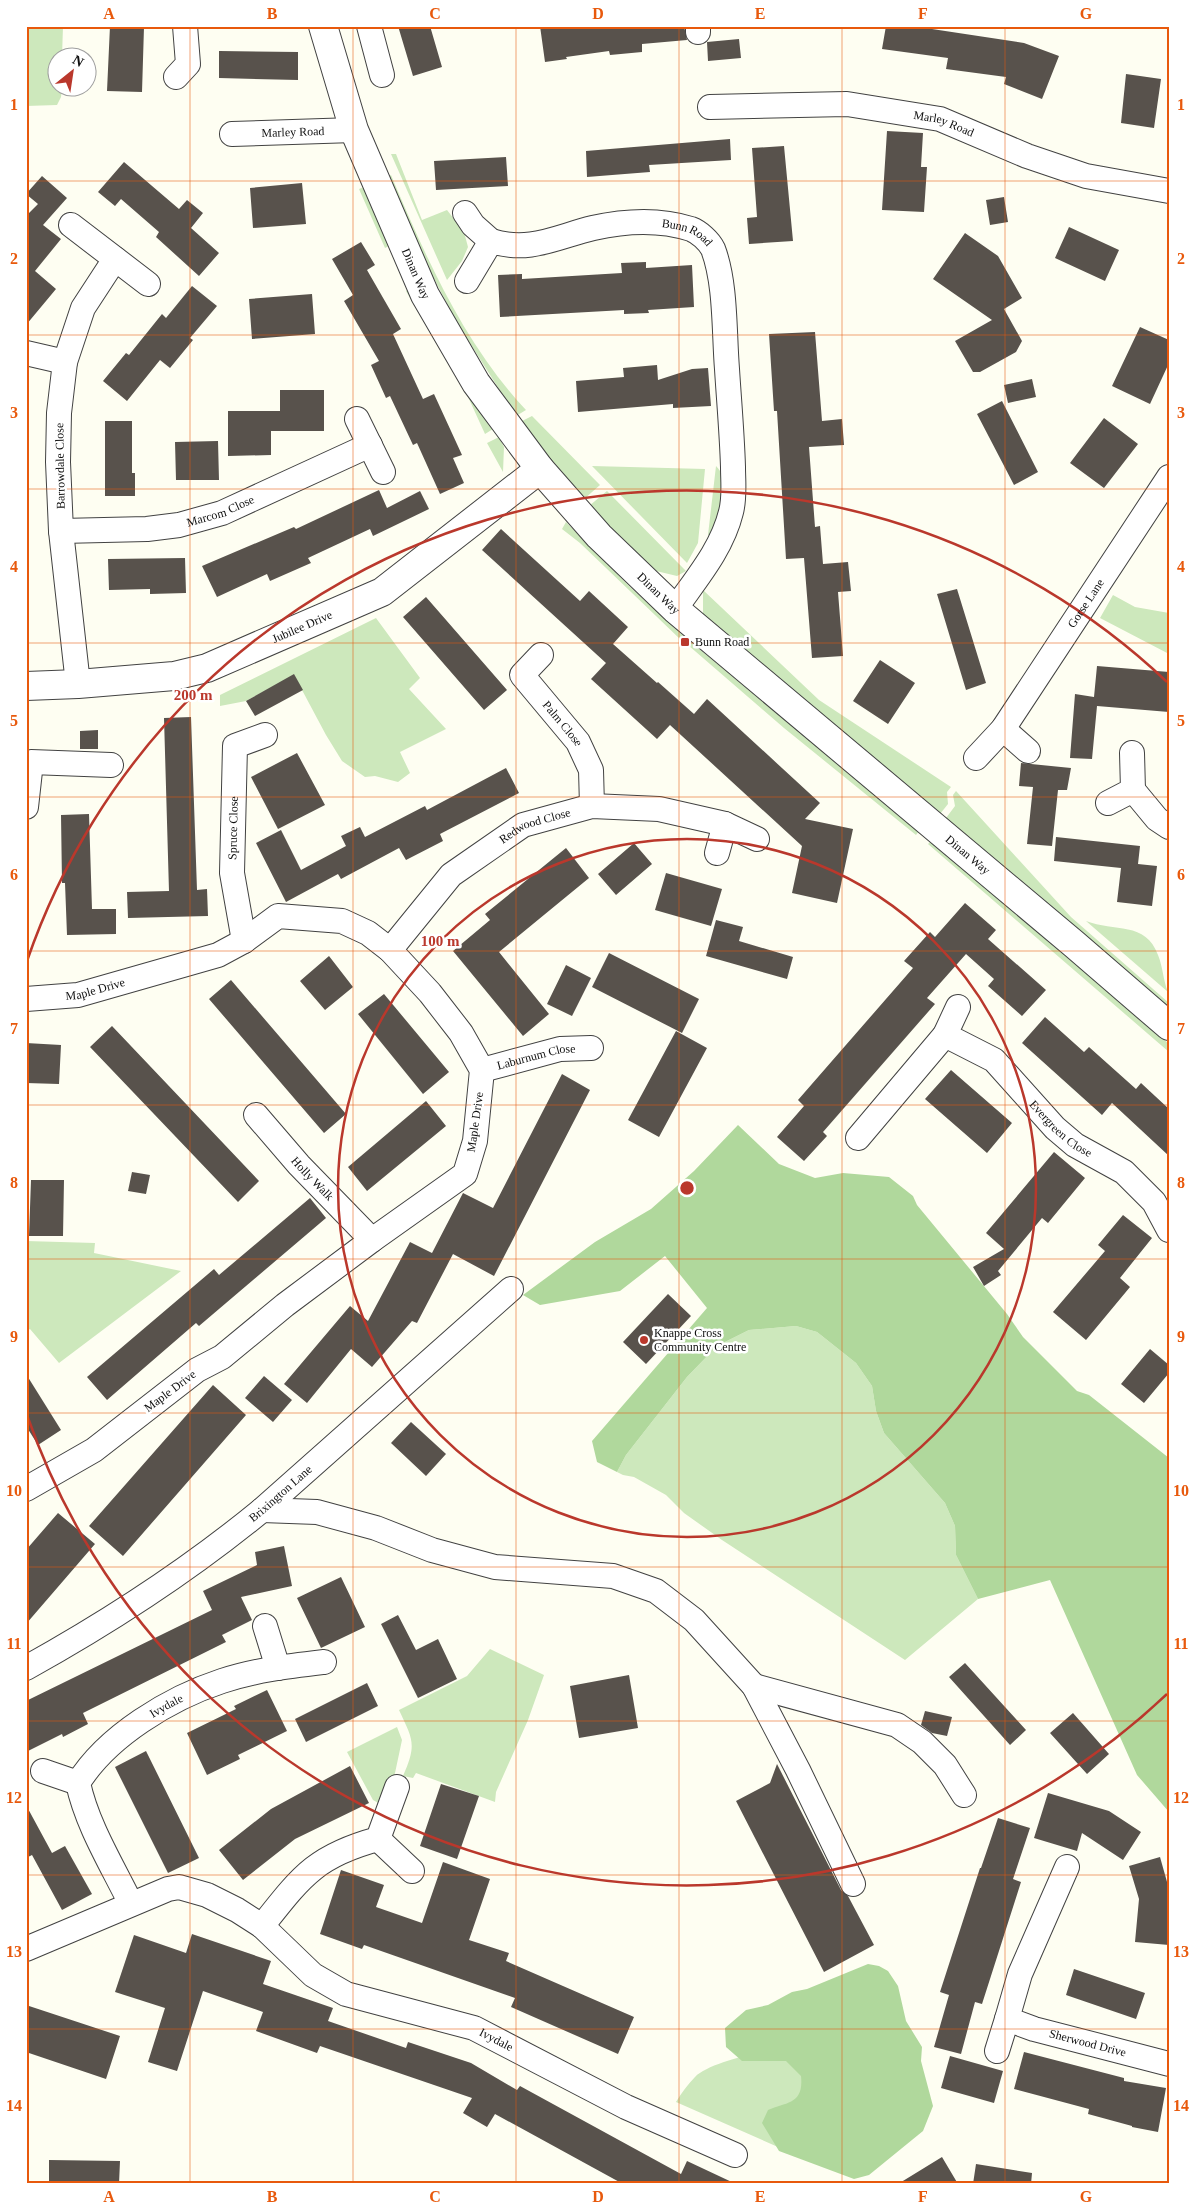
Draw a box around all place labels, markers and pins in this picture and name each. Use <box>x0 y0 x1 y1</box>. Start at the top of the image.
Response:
place label: Bunn Road <box>695 635 749 649</box>
marker: Bunn Road <box>679 636 691 648</box>
centre of rings <box>678 1179 696 1197</box>
place label: Knappe Cross Community Centre <box>654 1326 746 1354</box>
marker: Knappe Cross Community Centre <box>638 1334 650 1346</box>

